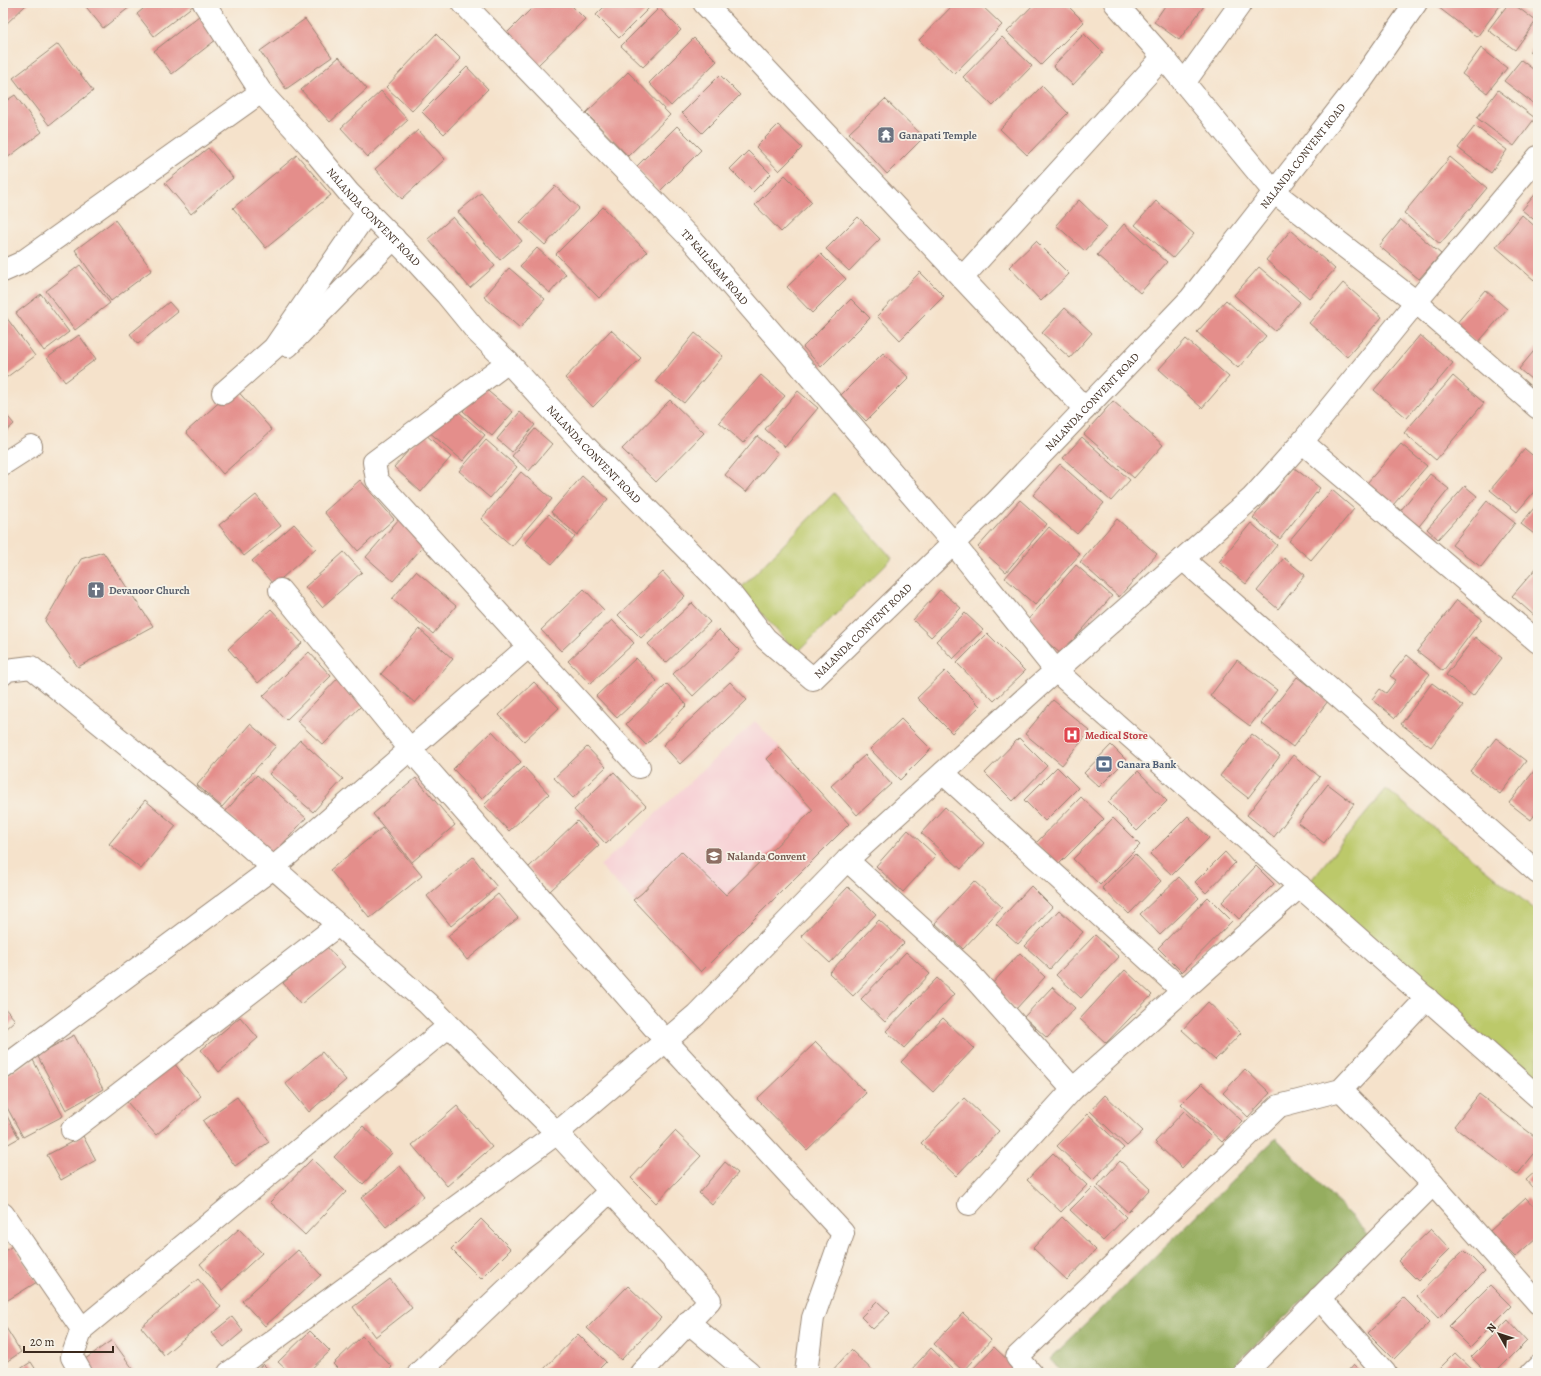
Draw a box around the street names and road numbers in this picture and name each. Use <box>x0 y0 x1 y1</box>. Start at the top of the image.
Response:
street label: NALANDA CONVENT ROAD <box>1256 100 1349 212</box>
street label: NALANDA CONVENT ROAD <box>323 164 424 269</box>
street label: TP KAILASAM ROAD <box>678 226 752 308</box>
street label: NALANDA CONVENT ROAD <box>1041 349 1143 454</box>
street label: NALANDA CONVENT ROAD <box>544 402 645 507</box>
street label: NALANDA CONVENT ROAD <box>811 580 915 681</box>

